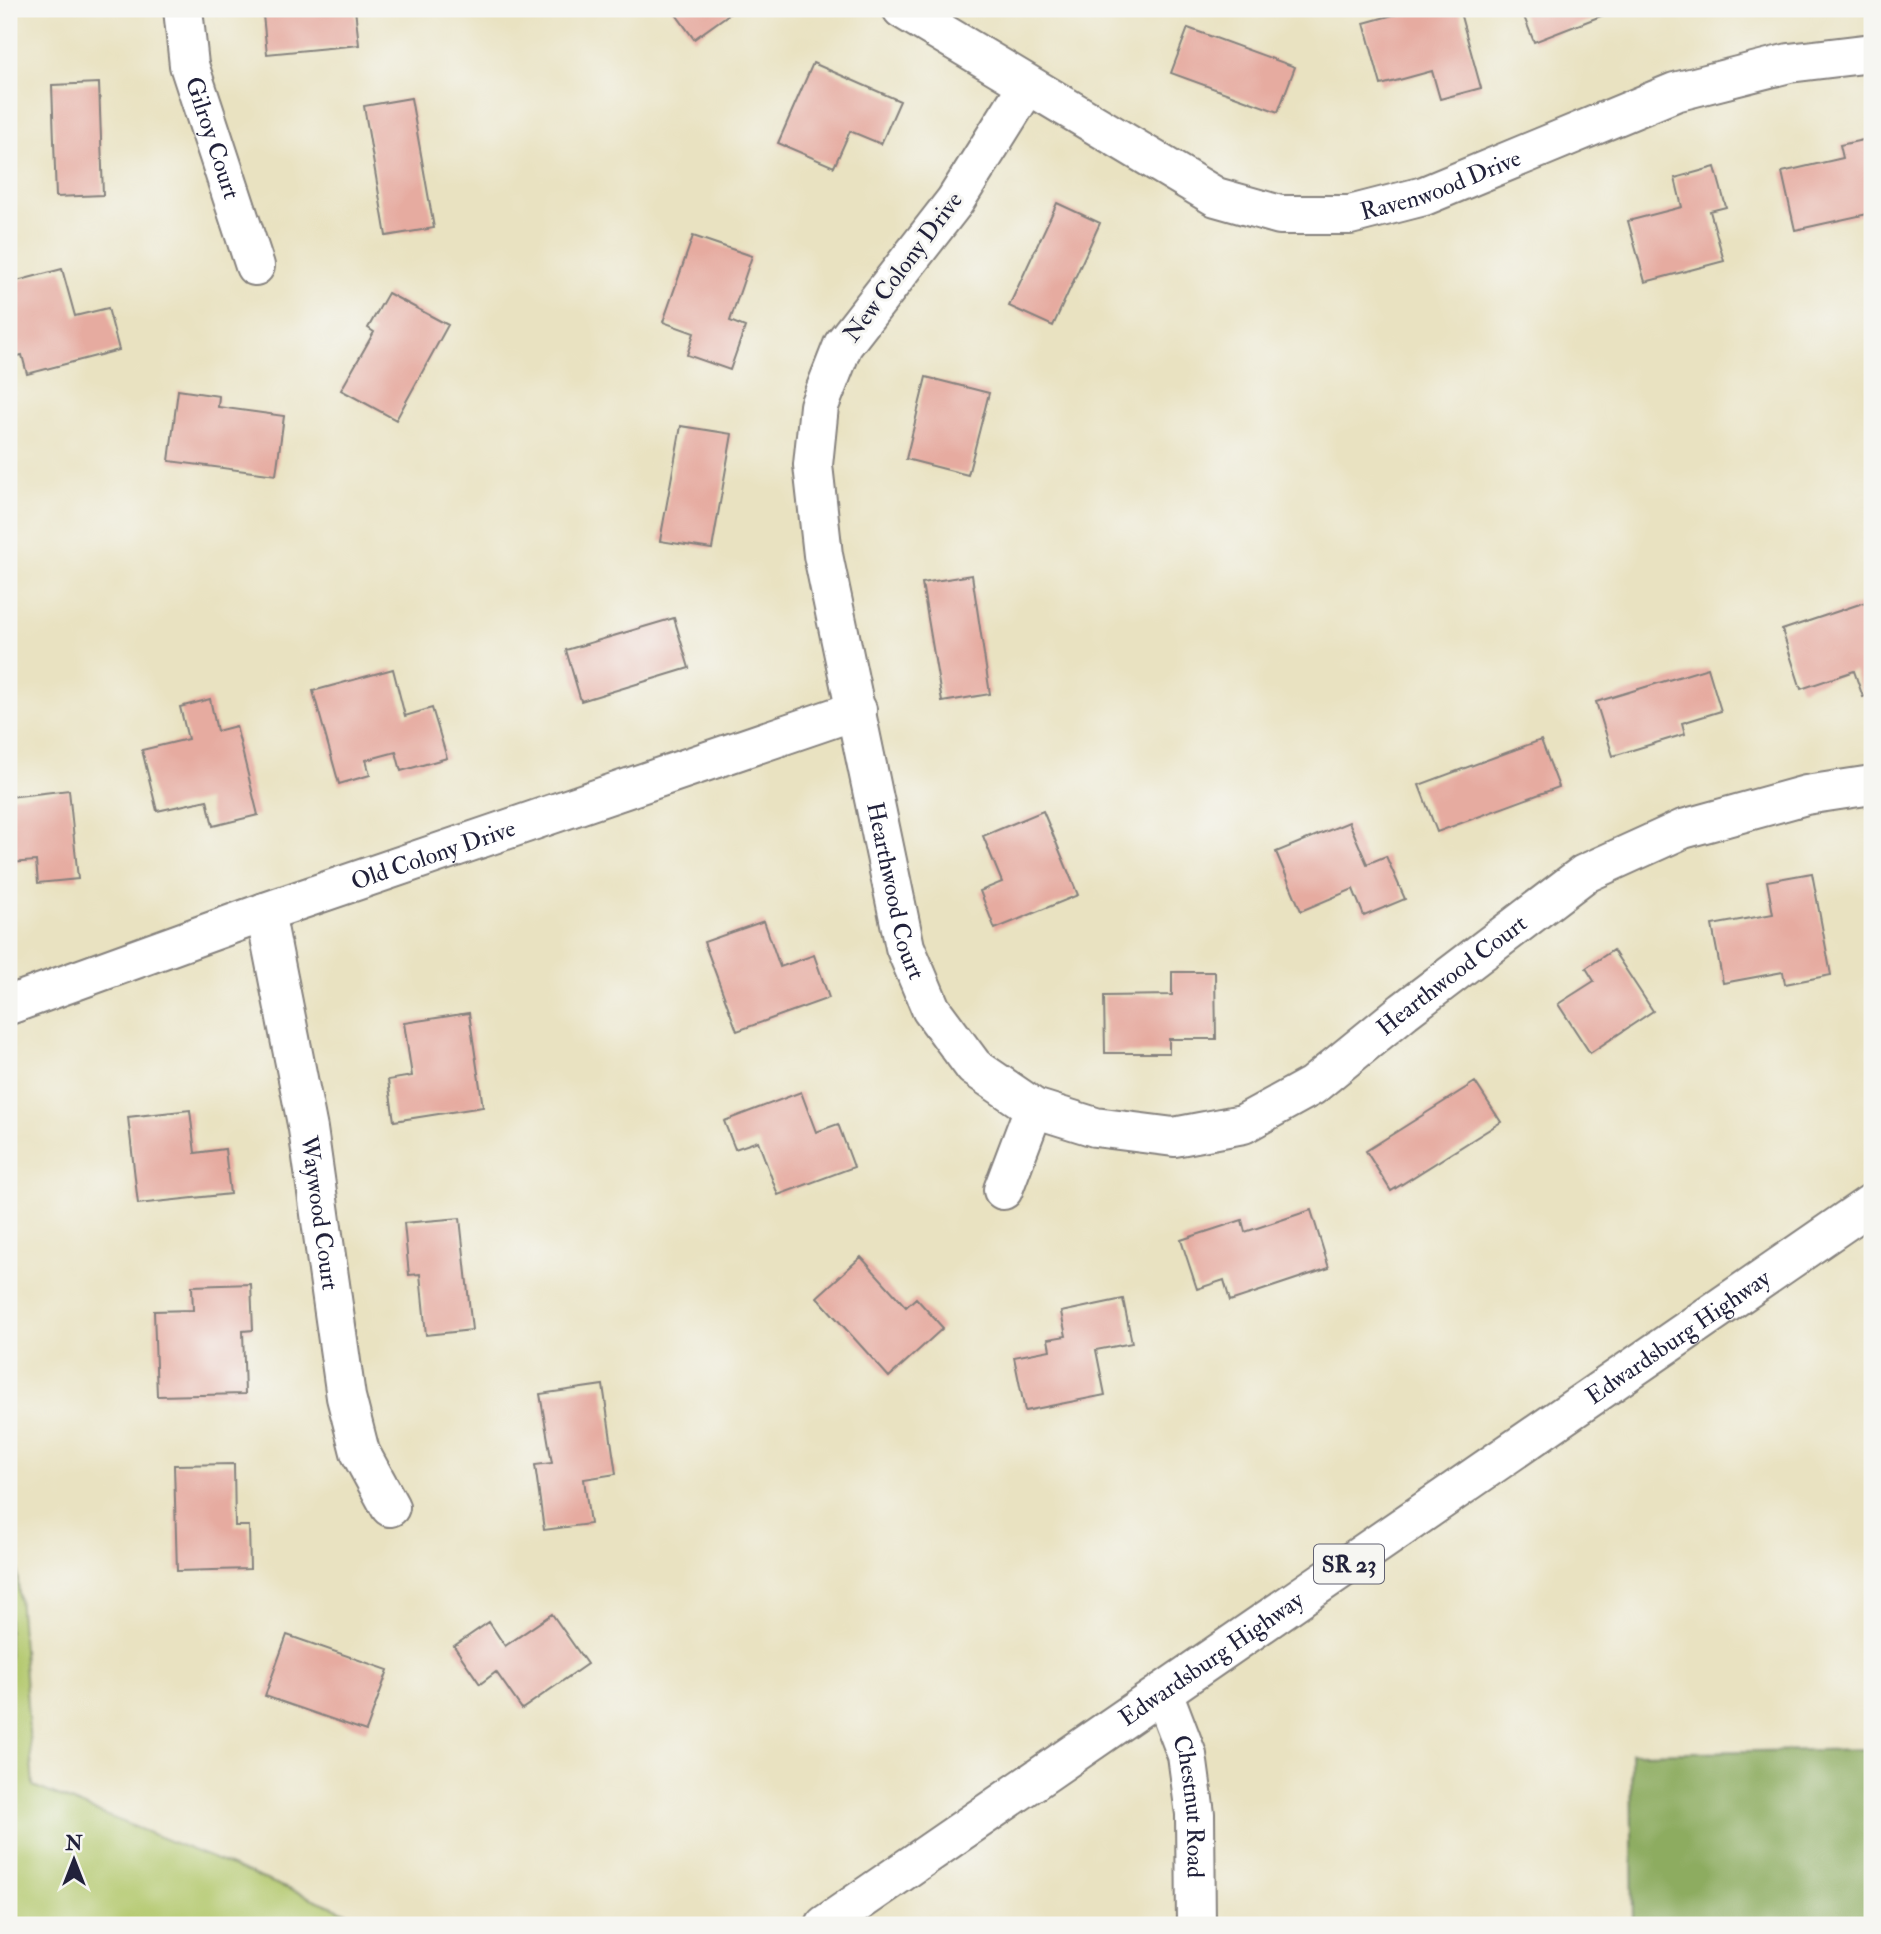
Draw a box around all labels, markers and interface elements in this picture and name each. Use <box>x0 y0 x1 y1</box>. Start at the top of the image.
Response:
street label: Gilroy Court <box>178 73 248 203</box>
street label: Ravenwood Drive <box>1357 142 1525 227</box>
street label: New Colony Drive <box>836 186 970 348</box>
street label: Hearthwood Court <box>860 799 932 984</box>
street label: Old Colony Drive <box>347 812 519 897</box>
street label: Hearthwood Court <box>1370 907 1533 1043</box>
street label: Waywood Court <box>294 1133 346 1292</box>
street label: Edwardsburg Highway <box>1580 1262 1777 1411</box>
road number: SR 23 <box>1314 1544 1384 1583</box>
street label: Edwardsburg Highway <box>1113 1584 1310 1733</box>
street label: Chestnut Road <box>1165 1730 1211 1878</box>
north arrow <box>38 1826 108 1896</box>
text: N <box>64 1832 83 1856</box>

